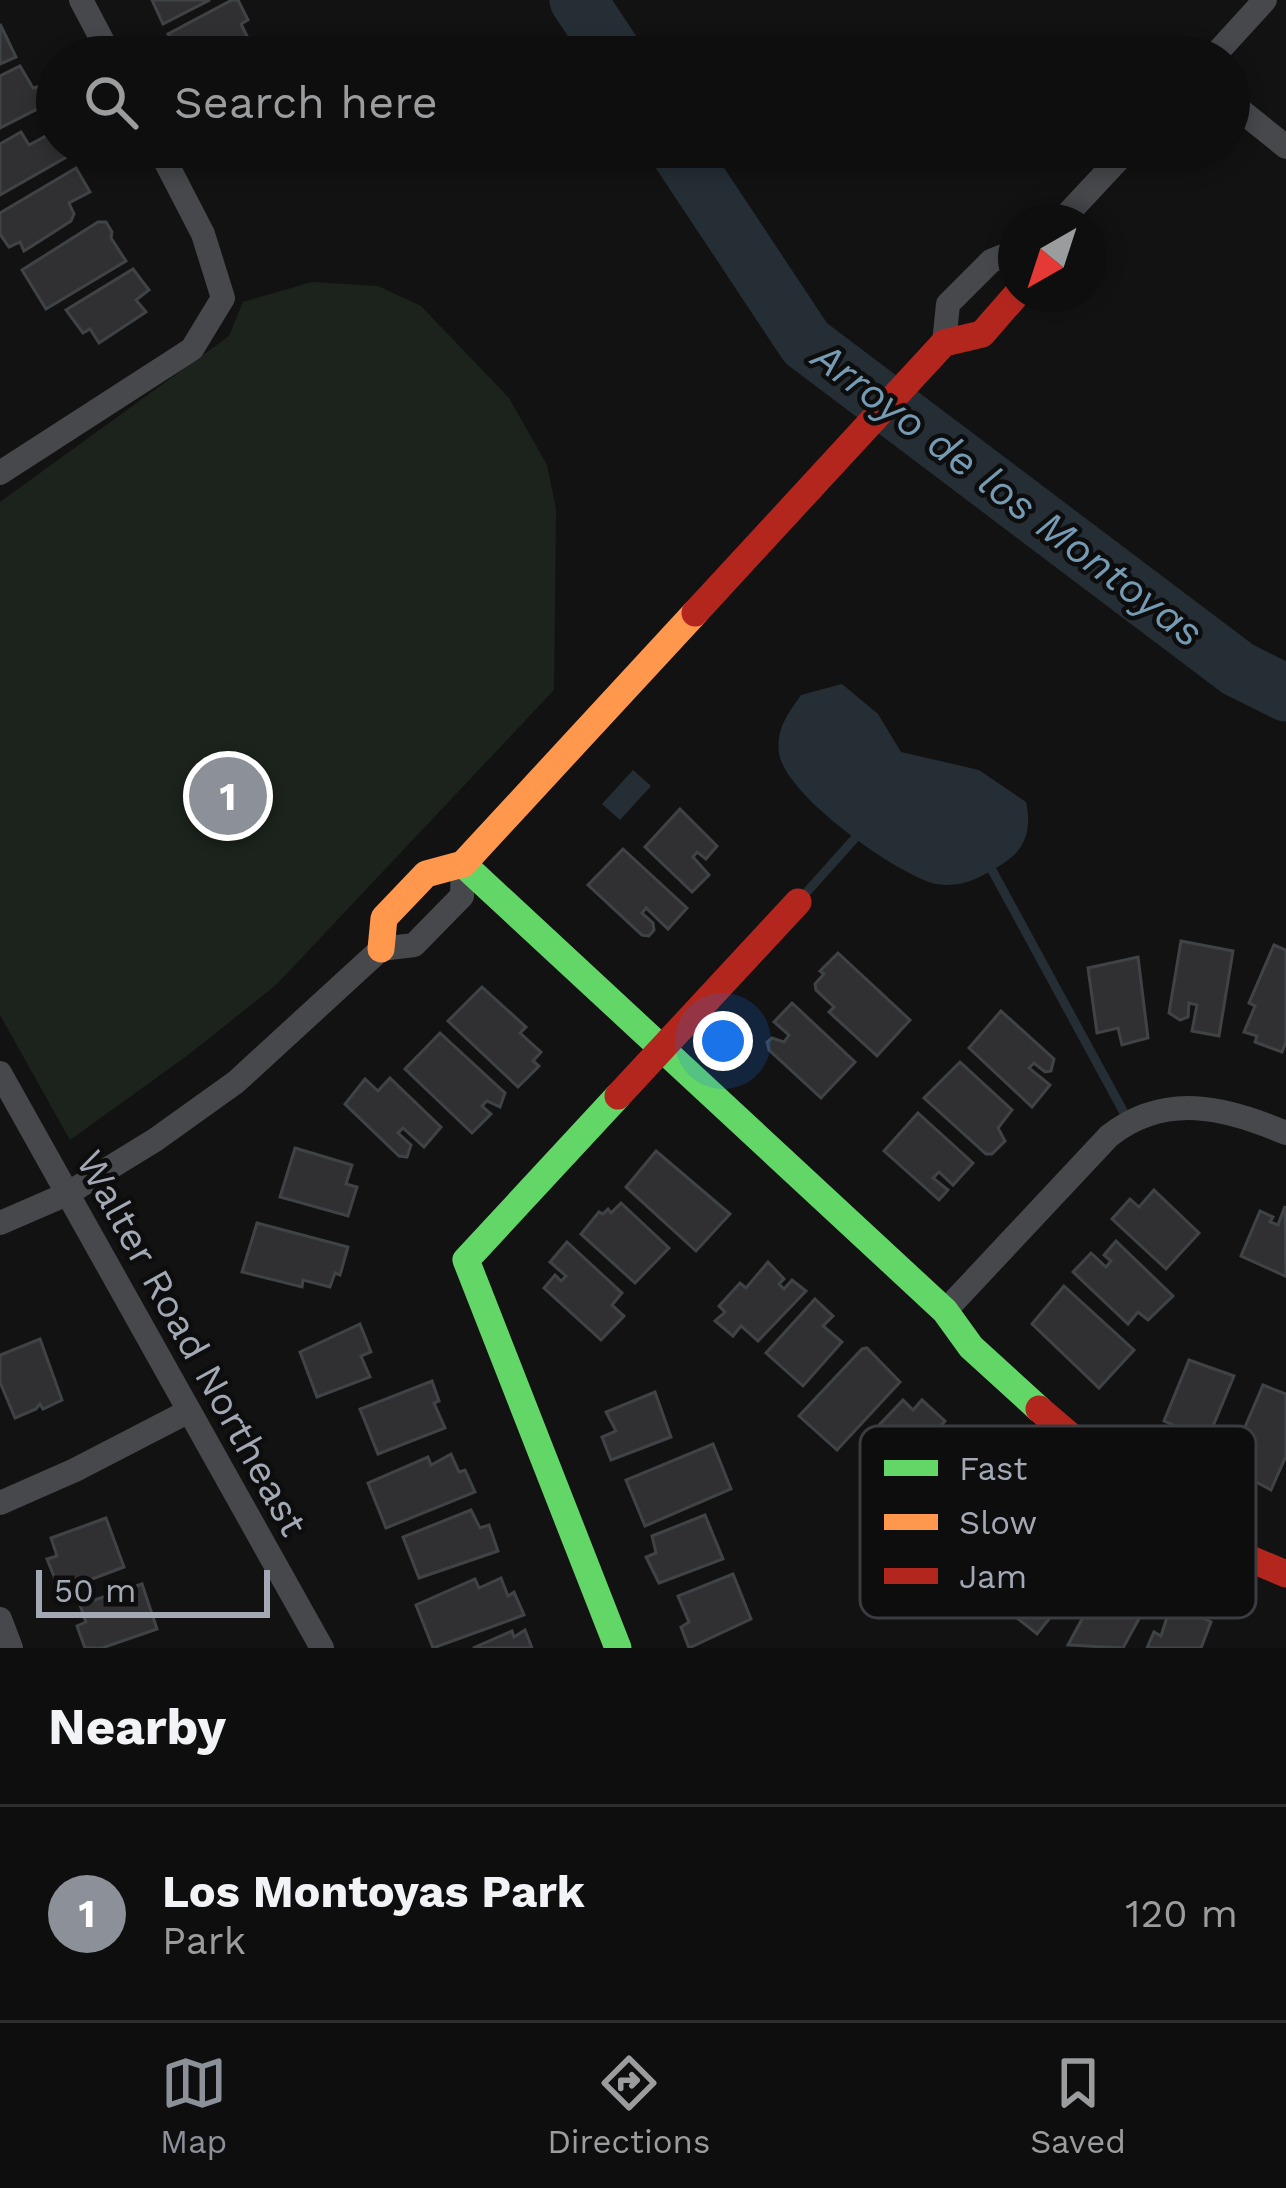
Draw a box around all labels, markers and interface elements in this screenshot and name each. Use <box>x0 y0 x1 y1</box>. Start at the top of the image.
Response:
search box <box>36 36 1250 168</box>
icon: search <box>78 69 144 135</box>
text: Search here <box>174 76 438 129</box>
north arrow <box>998 204 1106 312</box>
water label: Arroyo de los Montoyas <box>802 330 1213 657</box>
pin: 1 <box>189 751 267 841</box>
your location <box>693 1011 753 1071</box>
street label: Walter Road Northeast <box>67 1143 317 1543</box>
legend <box>860 1426 1256 1618</box>
text: Fast <box>959 1449 1028 1488</box>
text: Slow <box>959 1503 1037 1542</box>
text: Jam <box>959 1557 1027 1596</box>
scale bar <box>36 1564 270 1617</box>
text: 50 m <box>54 1571 136 1610</box>
text: Nearby <box>48 1697 226 1756</box>
text: Los Montoyas Park <box>162 1865 585 1918</box>
text: 1 <box>79 1891 95 1936</box>
text: 120 m <box>1125 1891 1238 1936</box>
text: Park <box>162 1918 246 1963</box>
tab: Map <box>160 2050 227 2161</box>
tab: Directions <box>547 2050 710 2161</box>
tab: Saved <box>1030 2050 1126 2161</box>

